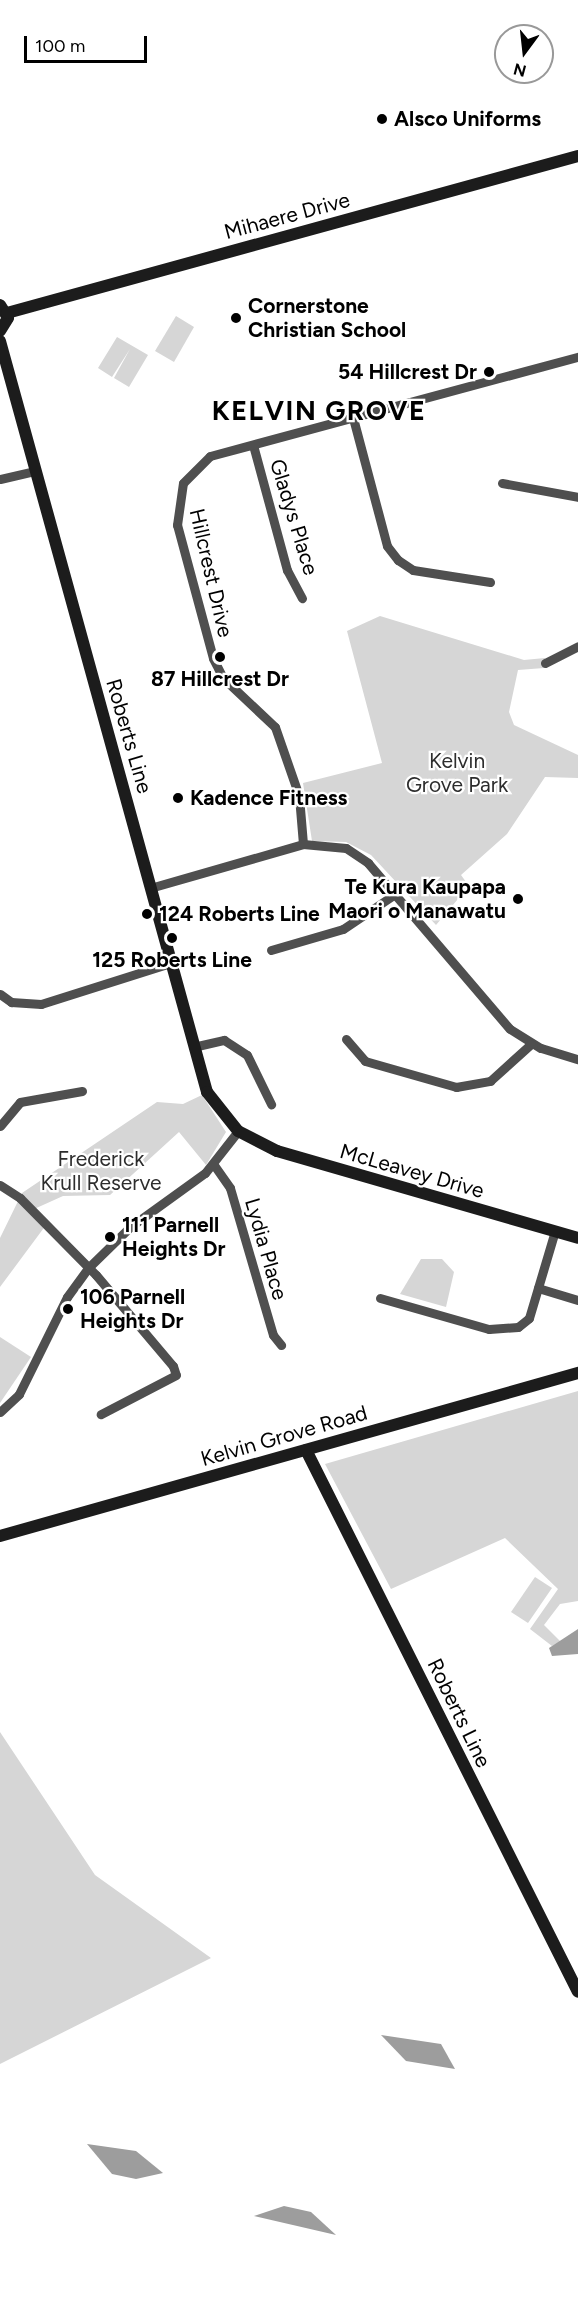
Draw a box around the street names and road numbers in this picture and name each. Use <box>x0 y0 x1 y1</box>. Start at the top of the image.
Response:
street label: Mihaere Drive <box>222 187 352 245</box>
street label: Gladys Place <box>264 456 324 578</box>
street label: Hillcrest Drive <box>184 506 238 640</box>
street label: Roberts Line <box>101 676 157 796</box>
street label: McLeavey Drive <box>337 1138 487 1204</box>
street label: Lydia Place <box>239 1195 293 1303</box>
street label: Kelvin Grove Road <box>198 1400 370 1472</box>
street label: Roberts Line <box>422 1654 496 1772</box>

